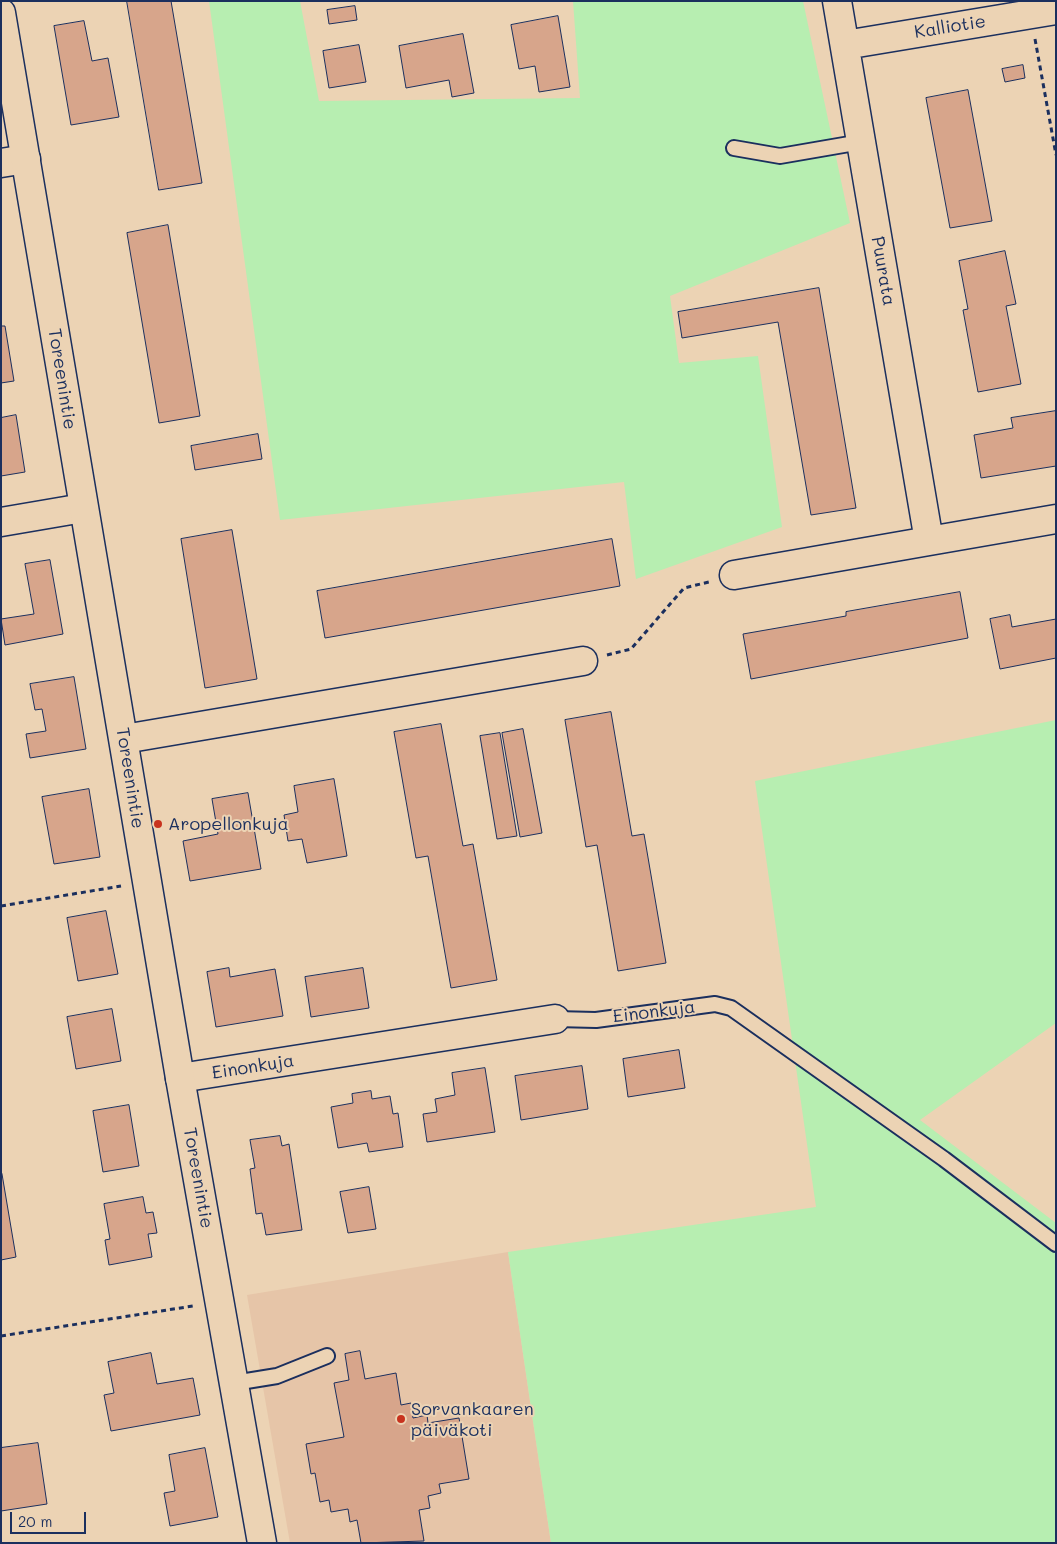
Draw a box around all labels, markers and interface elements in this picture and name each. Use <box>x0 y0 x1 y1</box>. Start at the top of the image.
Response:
street label: Kalliotie <box>913 11 987 43</box>
street label: Puurata <box>866 235 900 307</box>
street label: Toreenintie <box>43 327 81 431</box>
street label: Toreenintie <box>111 726 149 830</box>
place label: Aropellonkuja <box>168 813 289 835</box>
marker: Aropellonkuja <box>152 818 164 830</box>
street label: Einonkuja <box>611 996 697 1028</box>
street label: Einonkuja <box>210 1050 296 1084</box>
street label: Toreenintie <box>179 1126 217 1230</box>
place label: Sorvankaaren päiväkoti <box>411 1398 534 1440</box>
marker: Sorvankaaren päiväkoti <box>395 1413 407 1425</box>
scale bar <box>12 1502 89 1534</box>
text: 20 m <box>18 1511 52 1531</box>

